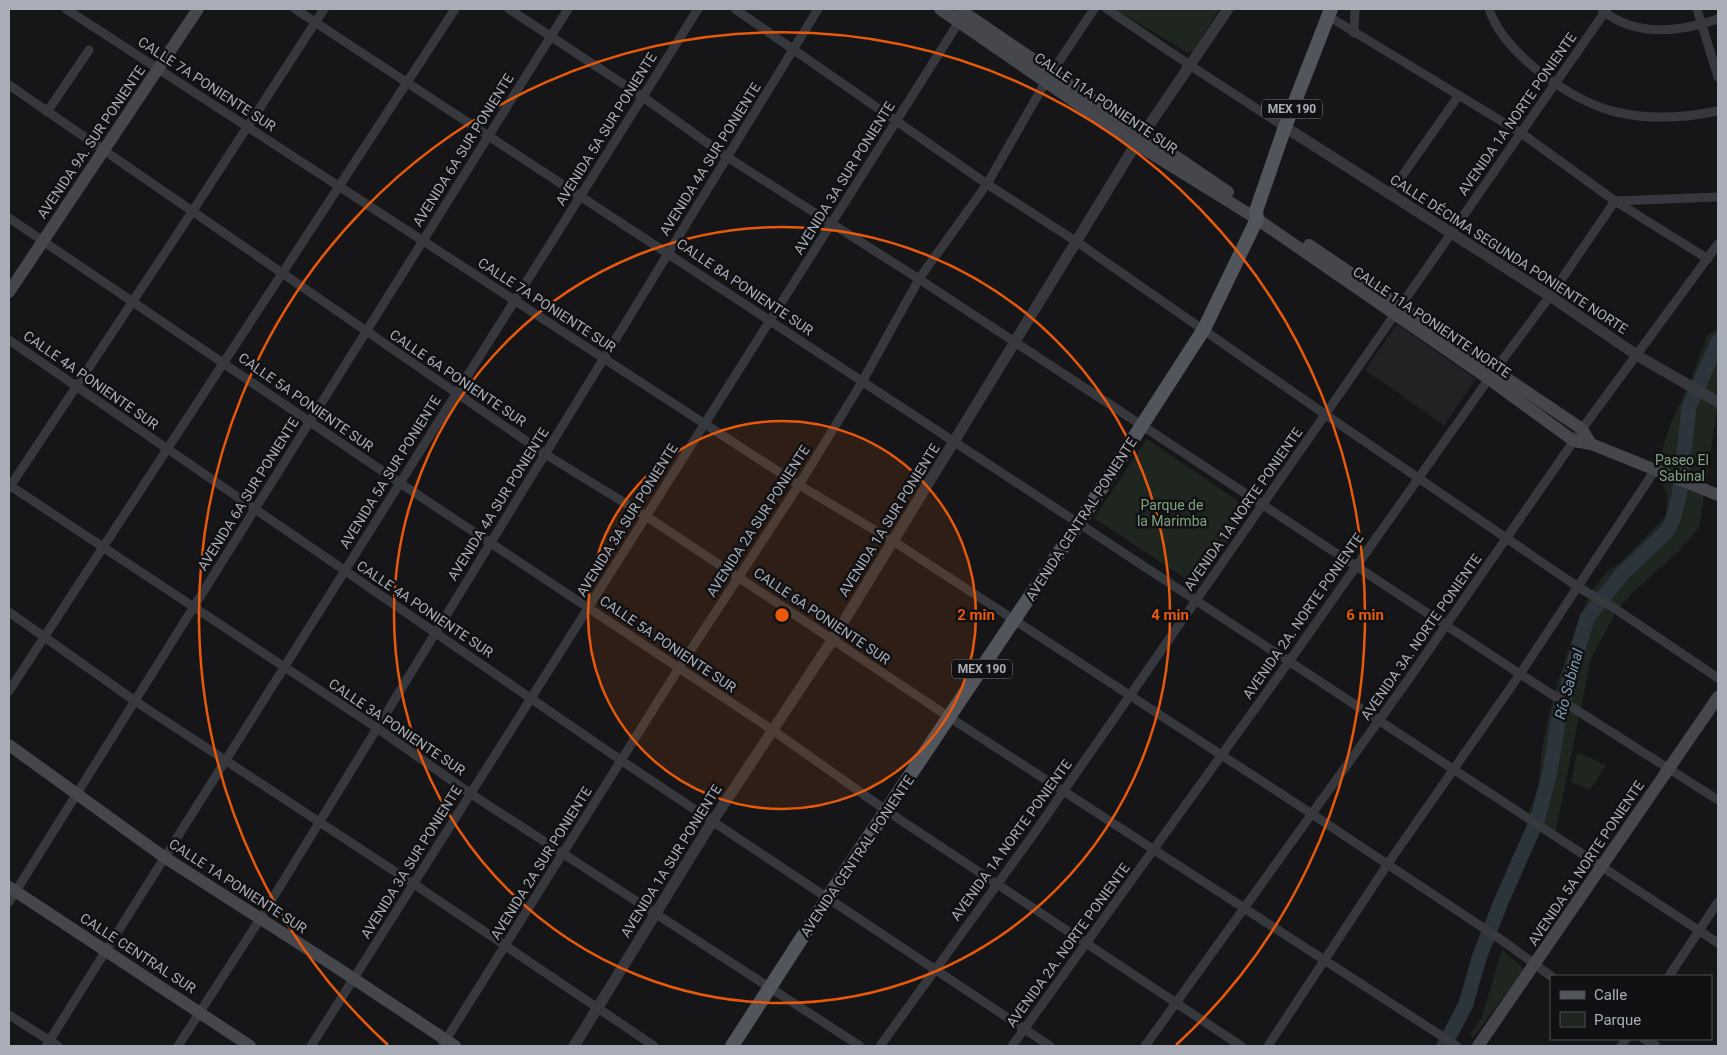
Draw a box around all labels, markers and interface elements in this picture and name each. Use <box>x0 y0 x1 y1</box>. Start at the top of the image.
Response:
street label: AVENIDA 1A NORTE PONIENTE <box>1454 29 1580 199</box>
street label: CALLE 7A PONIENTE SUR <box>135 33 279 135</box>
street label: CALLE 11A PONIENTE SUR <box>1032 49 1181 157</box>
street label: AVENIDA 5A SUR PONIENTE <box>552 50 660 208</box>
street label: AVENIDA 9A. SUR PONIENTE <box>34 63 148 221</box>
street label: AVENIDA 6A SUR PONIENTE <box>409 71 517 229</box>
street label: AVENIDA 4A SUR PONIENTE <box>656 80 764 238</box>
street label: AVENIDA 3A SUR PONIENTE <box>790 99 898 257</box>
road number: MEX 190 <box>1262 100 1322 118</box>
street label: CALLE DÉCIMA SEGUNDA PONIENTE NORTE <box>1387 170 1631 337</box>
street label: CALLE 8A PONIENTE SUR <box>674 235 817 339</box>
street label: CALLE 7A PONIENTE SUR <box>475 254 619 356</box>
street label: CALLE 11A PONIENTE NORTE <box>1350 263 1514 381</box>
street label: CALLE 6A PONIENTE SUR <box>387 326 530 430</box>
street label: CALLE 4A PONIENTE SUR <box>20 327 162 433</box>
street label: CALLE 5A PONIENTE SUR <box>235 349 377 455</box>
street label: AVENIDA 5A SUR PONIENTE <box>336 393 444 551</box>
street label: AVENIDA 6A SUR PONIENTE <box>194 415 302 573</box>
street label: AVENIDA 1A NORTE PONIENTE <box>1180 424 1306 594</box>
street label: AVENIDA 4A SUR PONIENTE <box>444 425 552 583</box>
street label: AVENIDA CENTRAL PONIENTE <box>1022 434 1140 604</box>
street label: AVENIDA 3A SUR PONIENTE <box>573 441 681 599</box>
street label: AVENIDA 1A SUR PONIENTE <box>835 441 943 599</box>
street label: AVENIDA 2A SUR PONIENTE <box>703 442 813 600</box>
park label: Paseo El Sabinal <box>1655 452 1709 484</box>
park label: Parque de la Marimba <box>1137 497 1207 529</box>
street label: AVENIDA 2A. NORTE PONIENTE <box>1239 530 1367 702</box>
street label: AVENIDA 3A. NORTE PONIENTE <box>1357 551 1485 723</box>
street label: CALLE 4A PONIENTE SUR <box>354 557 497 661</box>
street label: CALLE 6A PONIENTE SUR <box>751 564 894 668</box>
street label: CALLE 5A PONIENTE SUR <box>597 592 740 696</box>
centre of rings <box>773 606 791 624</box>
text: 2 min <box>957 606 995 624</box>
text: 4 min <box>1151 606 1189 624</box>
text: 6 min <box>1346 606 1384 624</box>
water label: Río Sabinal <box>1551 646 1587 721</box>
road number: MEX 190 <box>952 660 1012 679</box>
street label: CALLE 3A PONIENTE SUR <box>326 675 469 779</box>
street label: AVENIDA 1A NORTE PONIENTE <box>947 756 1075 924</box>
street label: AVENIDA CENTRAL PONIENTE <box>797 772 917 940</box>
street label: AVENIDA 5A NORTE PONIENTE <box>1525 778 1647 948</box>
street label: AVENIDA 1A SUR PONIENTE <box>617 782 725 940</box>
street label: AVENIDA 3A SUR PONIENTE <box>357 783 465 941</box>
street label: AVENIDA 2A SUR PONIENTE <box>487 784 595 942</box>
street label: CALLE 1A PONIENTE SUR <box>166 835 310 937</box>
street label: AVENIDA 2A. NORTE PONIENTE <box>1003 860 1133 1030</box>
street label: CALLE CENTRAL SUR <box>77 910 199 997</box>
legend <box>1550 975 1712 1040</box>
text: Calle <box>1594 986 1627 1004</box>
text: Parque <box>1594 1011 1641 1029</box>

